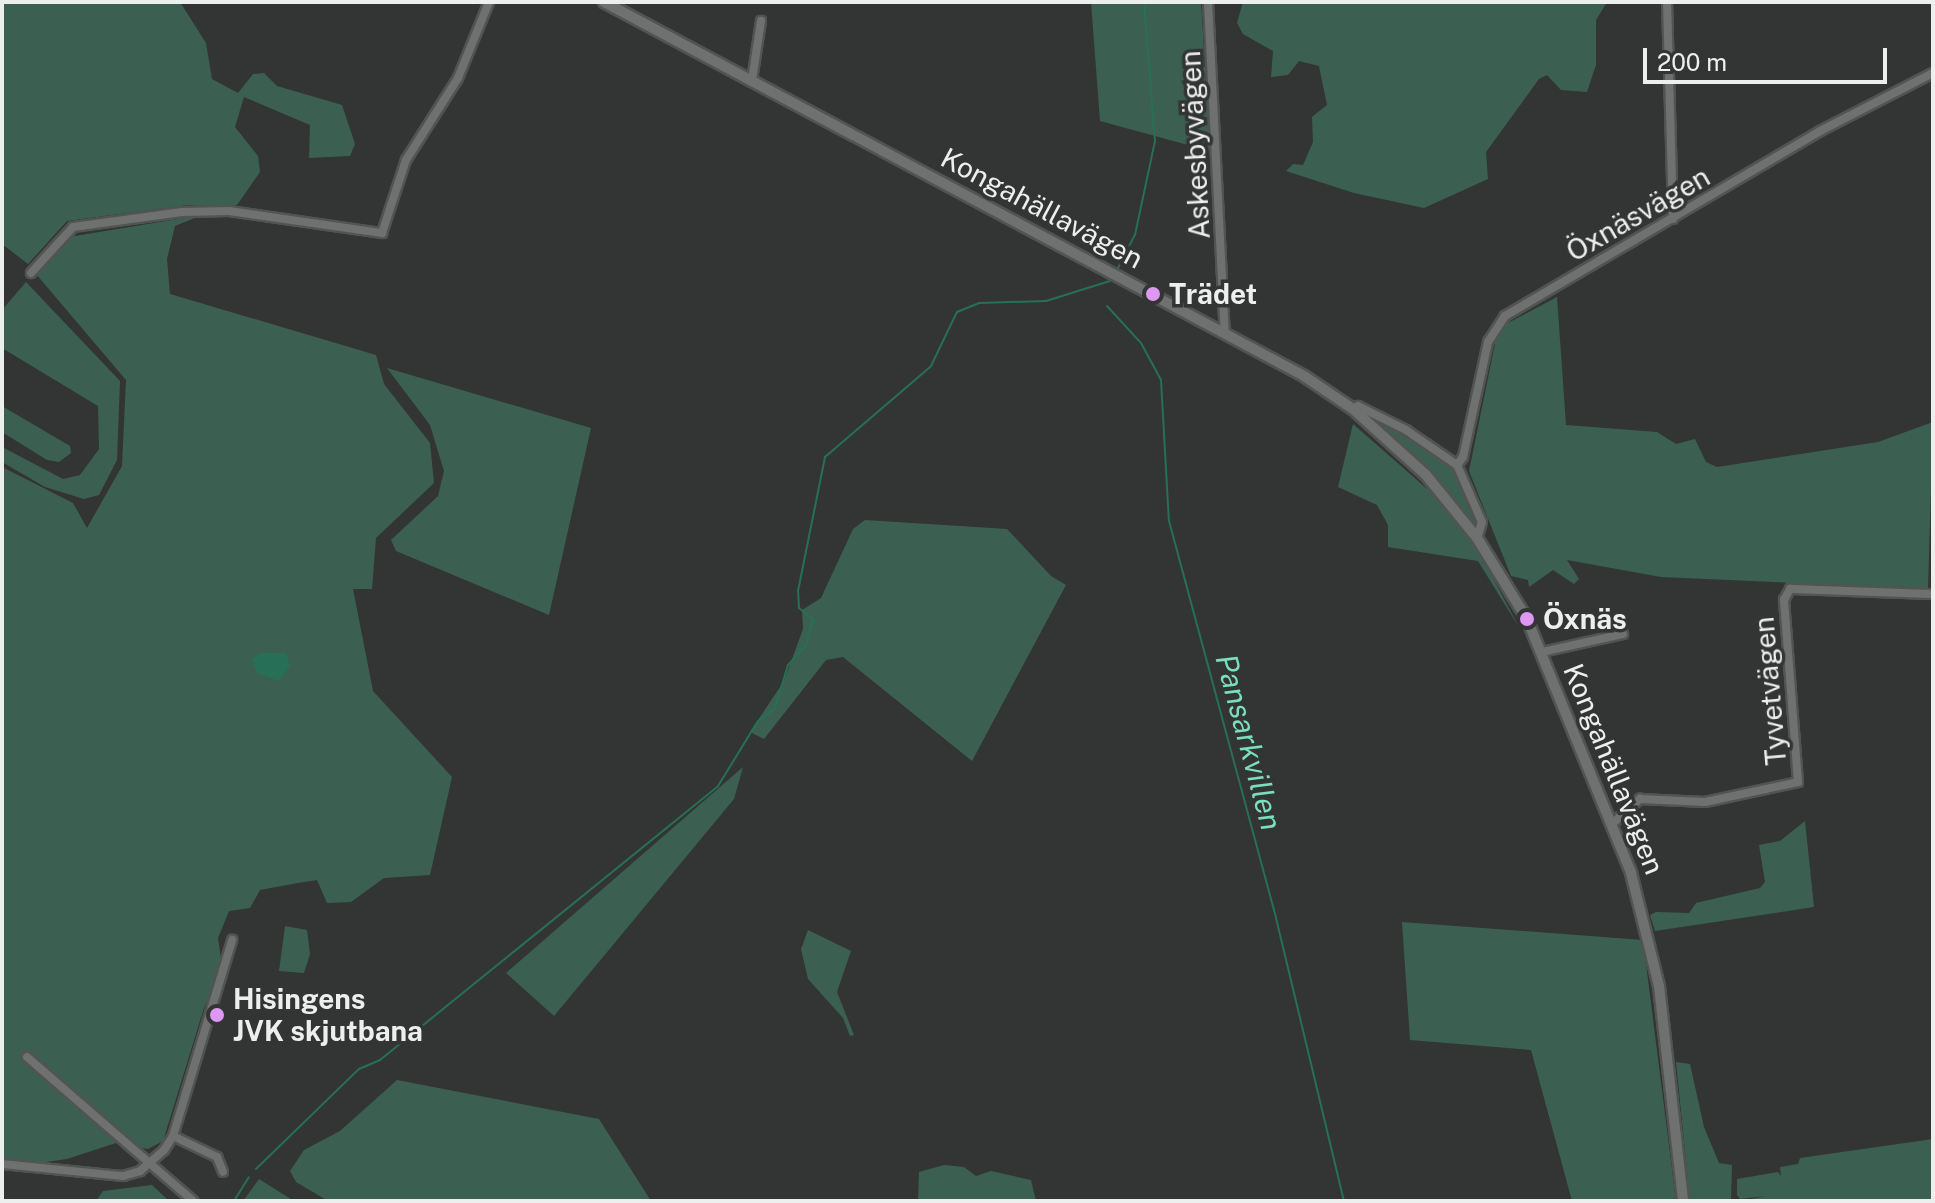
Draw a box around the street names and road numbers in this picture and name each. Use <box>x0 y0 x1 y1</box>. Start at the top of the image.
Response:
street label: Askesbyvägen <box>1173 50 1217 240</box>
street label: Kongahällavägen <box>935 141 1149 275</box>
street label: Öxnäsvägen <box>1560 160 1716 268</box>
street label: Tyvetvägen <box>1747 615 1793 767</box>
street label: Kongahällavägen <box>1556 659 1672 879</box>

